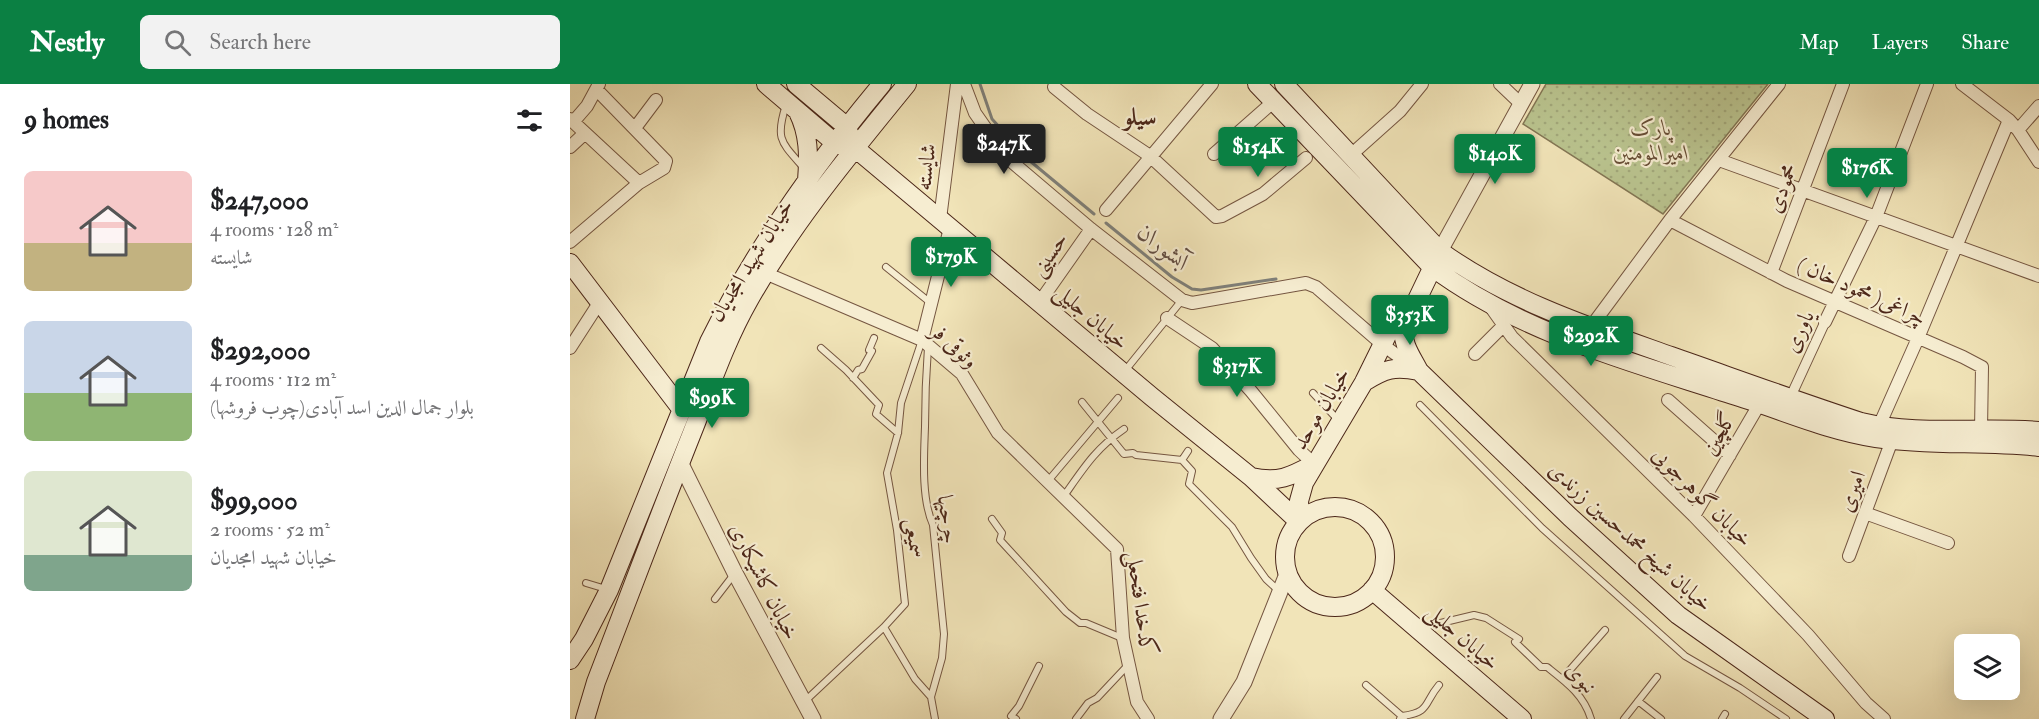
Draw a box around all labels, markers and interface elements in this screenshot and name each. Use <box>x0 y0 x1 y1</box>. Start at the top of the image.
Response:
search box <box>140 15 560 69</box>
text: Nestly <box>30 25 104 60</box>
icon: search <box>161 26 194 59</box>
text: Search here <box>209 28 311 56</box>
text: Map <box>1799 29 1839 56</box>
text: Layers <box>1872 29 1928 56</box>
text: Share <box>1961 29 2009 56</box>
district label: سیلو <box>1120 102 1157 133</box>
text: 9 homes <box>24 104 109 136</box>
icon: filters <box>513 104 546 137</box>
park label: پارک امیرالمومنین <box>1613 114 1689 167</box>
pin: $247K <box>962 124 1046 175</box>
pin: $154K <box>1216 127 1300 178</box>
text: $247K <box>977 131 1031 156</box>
text: $154K <box>1232 134 1284 159</box>
pin: $140K <box>1453 134 1537 185</box>
text: $140K <box>1468 141 1522 166</box>
street label: شایسته <box>909 142 943 192</box>
pin: $176K <box>1825 148 1909 199</box>
text: $176K <box>1841 155 1893 180</box>
street label: محمودی <box>1760 160 1804 217</box>
text: $247,000 <box>210 185 309 217</box>
street label: خیابان شهید امجدیان <box>702 194 800 327</box>
icon: home <box>72 195 144 267</box>
text: 4 rooms · 128 m² <box>210 217 338 242</box>
water label: آبشوران <box>1131 217 1197 278</box>
street label: حسینی <box>1024 227 1075 283</box>
pin: $179K <box>909 237 993 288</box>
text: $179K <box>925 244 977 269</box>
text: شایسته <box>210 245 253 270</box>
street label: چراغی( محمود خان ) <box>1793 250 1930 332</box>
street label: خیابان جلیلی <box>1047 277 1134 358</box>
pin: $353K <box>1368 295 1452 346</box>
text: $353K <box>1385 302 1435 327</box>
street label: یاوری <box>1777 304 1822 357</box>
street label: وثوقی فر <box>923 316 984 375</box>
pin: $292K <box>1549 316 1633 367</box>
text: $292K <box>1563 323 1619 348</box>
text: $292,000 <box>210 335 311 367</box>
icon: home <box>72 345 144 417</box>
pin: $317K <box>1195 347 1279 398</box>
text: $317K <box>1212 354 1262 379</box>
street label: خیابان موحد <box>1285 362 1356 455</box>
text: 4 rooms · 112 m² <box>210 367 336 392</box>
pin: $99K <box>676 378 748 429</box>
text: $99K <box>689 385 735 410</box>
text: بلوار جمال الدین اسد آبادی(چوب فروشها) <box>210 395 474 420</box>
street label: گلچین <box>1695 407 1742 460</box>
street label: خیابان گوهرجویی <box>1645 441 1758 554</box>
street label: خیابان شیخ محمدحسین زرندی <box>1539 456 1718 622</box>
street label: امیری <box>1832 467 1872 516</box>
text: $99,000 <box>210 485 298 517</box>
street label: چرچیها <box>931 493 965 545</box>
icon: home <box>72 495 144 567</box>
street label: سمیعی <box>897 516 932 560</box>
text: 2 rooms · 52 m² <box>210 517 330 542</box>
street label: خیابان کاشیکاری <box>723 518 806 645</box>
text: خیابان شهید امجدیان <box>210 545 337 570</box>
street label: کدخدا فتحعلی <box>1118 549 1162 657</box>
street label: خیابان جلیلی <box>1418 597 1505 678</box>
map controls <box>1954 634 2020 700</box>
button: layers <box>1954 634 2020 700</box>
street label: نبوی <box>1559 656 1603 700</box>

